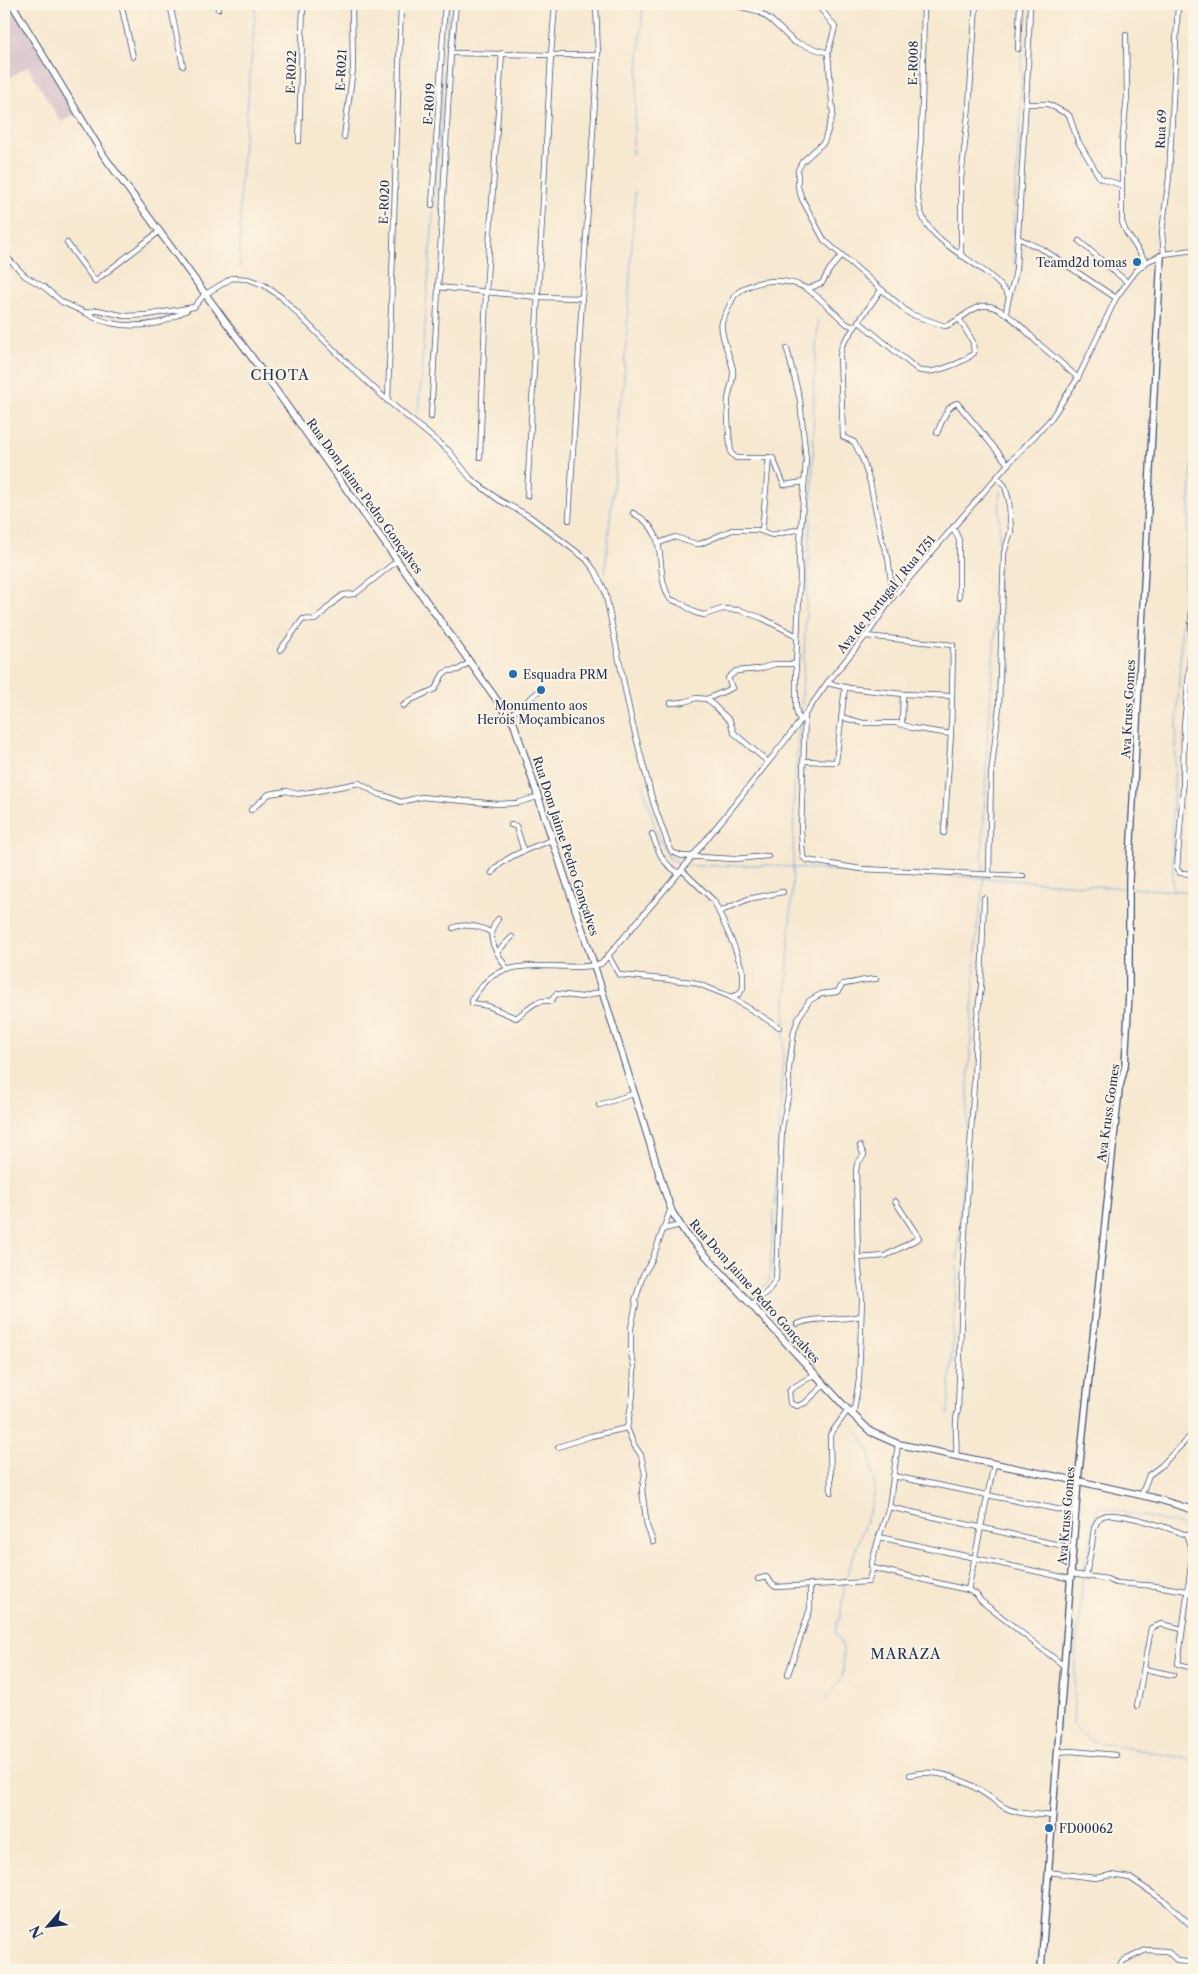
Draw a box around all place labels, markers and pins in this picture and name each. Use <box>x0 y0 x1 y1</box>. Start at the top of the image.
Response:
place label: Teamd2d tomas <box>1036 255 1127 270</box>
marker: Teamd2d tomas <box>1131 256 1143 268</box>
place label: Esquadra PRM <box>523 667 608 682</box>
marker: Esquadra PRM <box>507 668 519 680</box>
marker: Monumento aos Heróis Moçambicanos <box>535 684 547 696</box>
place label: Monumento aos Heróis Moçambicanos <box>477 698 605 727</box>
place label: FD00062 <box>1059 1821 1113 1836</box>
marker: FD00062 <box>1043 1822 1055 1834</box>

